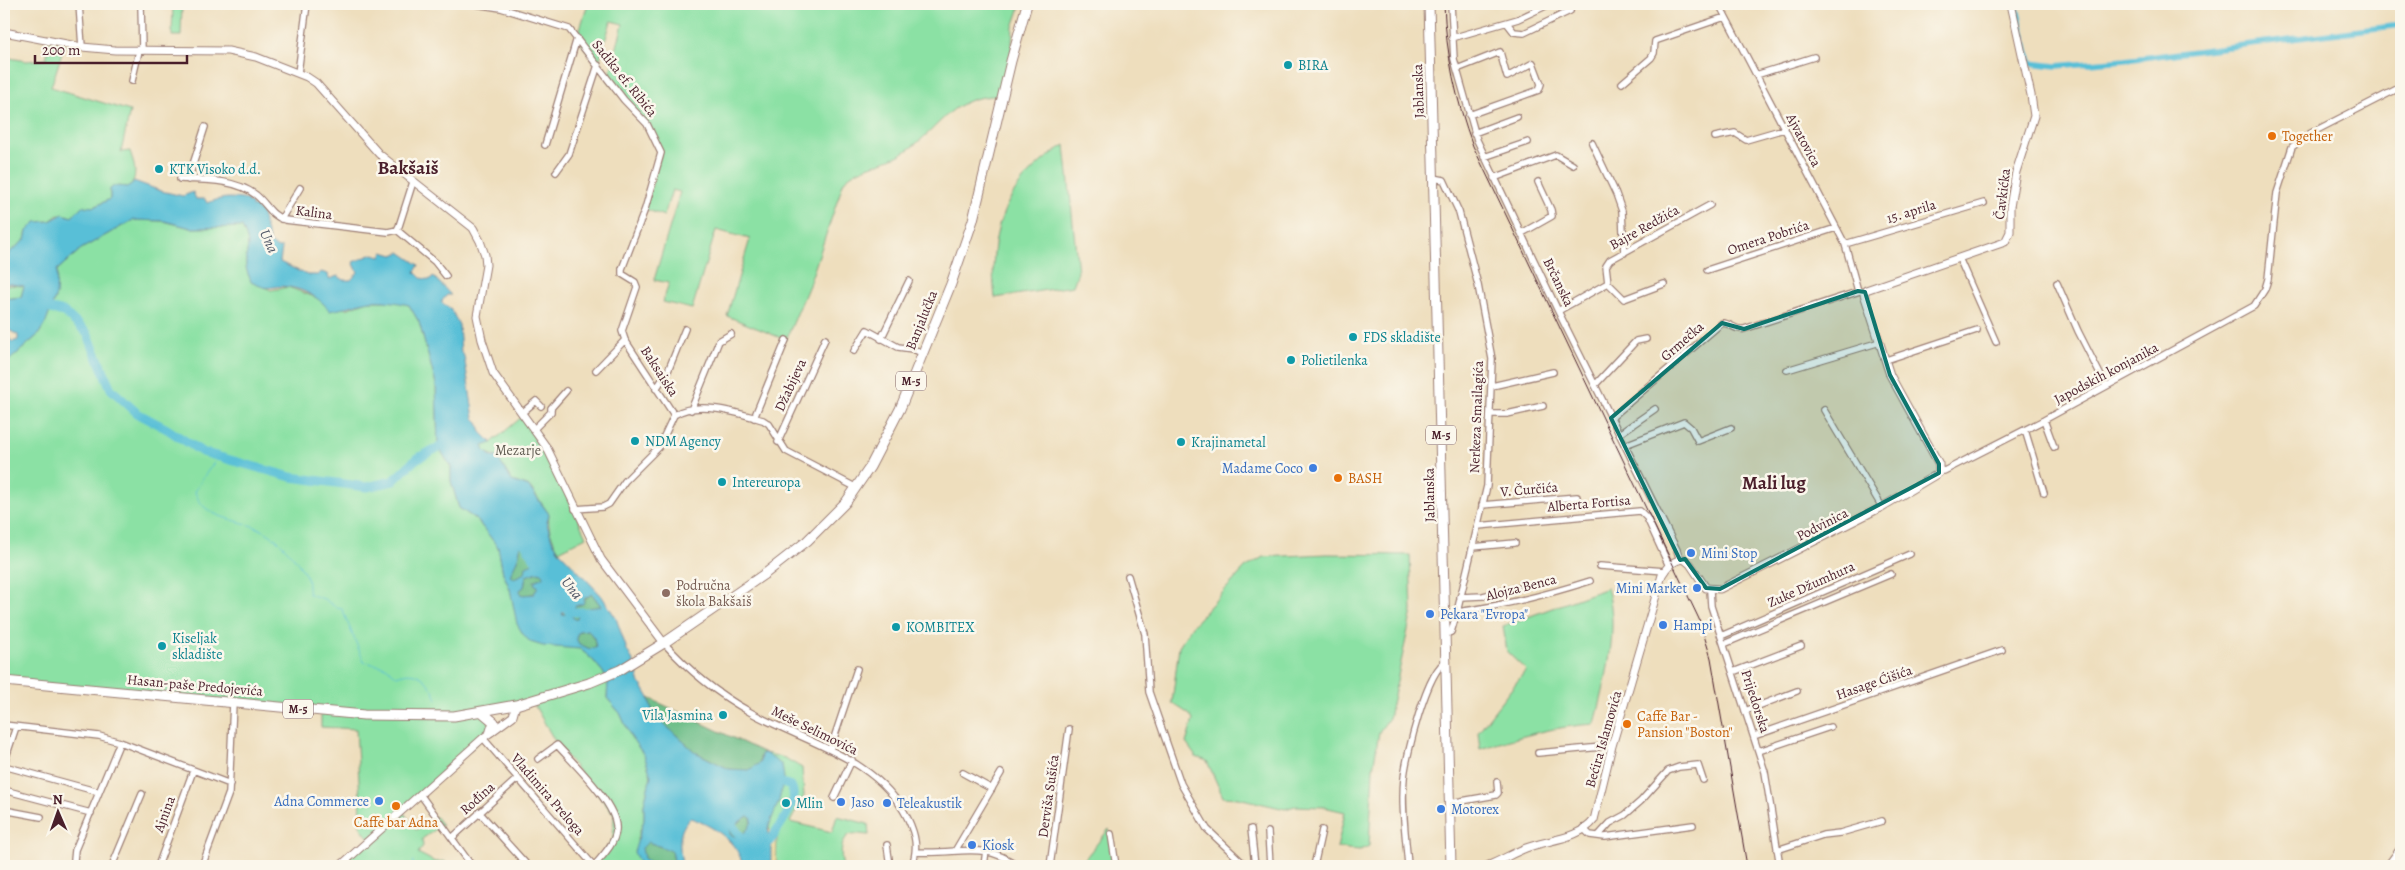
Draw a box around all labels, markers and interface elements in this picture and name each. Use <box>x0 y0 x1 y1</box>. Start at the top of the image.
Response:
scale bar <box>35 32 188 64</box>
street label: Sadika ef. Ribića <box>588 36 662 121</box>
text: 200 m <box>42 40 81 60</box>
place label: BIRA <box>1298 56 1329 75</box>
marker: BIRA <box>1282 59 1294 71</box>
street label: Jablanska <box>1408 63 1429 118</box>
street label: Ajvatovica <box>1781 109 1826 171</box>
place label: Together <box>2282 127 2333 146</box>
marker: Together <box>2266 130 2278 142</box>
district label: Bakšaiš <box>377 155 439 181</box>
place label: KTK Visoko d.d. <box>169 160 261 179</box>
marker: KTK Visoko d.d. <box>153 163 165 175</box>
street label: Čavkićka <box>1990 167 2015 221</box>
street label: 15. aprila <box>1884 195 1939 228</box>
street label: Bajre Redžića <box>1606 200 1683 254</box>
street label: Kalina <box>295 201 334 224</box>
street label: Omera Pobrića <box>1725 215 1812 260</box>
water label: Una <box>255 226 283 256</box>
street label: Brčanska <box>1539 255 1579 310</box>
street label: Banjalučka <box>901 287 942 353</box>
street label: Grmečka <box>1657 317 1708 365</box>
place label: FDS skladište <box>1363 328 1441 347</box>
marker: FDS skladište <box>1347 331 1359 343</box>
street label: Japodskih konjanika <box>2051 338 2162 409</box>
street label: Baksaiska <box>636 342 683 401</box>
place label: Polietilenka <box>1301 351 1368 370</box>
marker: Polietilenka <box>1285 354 1297 366</box>
street label: Džabijeva <box>770 355 811 415</box>
street label: Nerkeza Smailagića <box>1465 360 1488 474</box>
road number: M-5 <box>896 372 926 391</box>
road number: M-5 <box>1426 426 1456 444</box>
place label: NDM Agency <box>645 432 722 451</box>
place label: Krajinametal <box>1191 433 1266 452</box>
marker: NDM Agency <box>629 435 641 447</box>
marker: Krajinametal <box>1175 436 1187 448</box>
park label: Mezarje <box>495 441 541 460</box>
place label: Madame Coco <box>1222 459 1303 478</box>
marker: Madame Coco <box>1307 462 1319 474</box>
street label: Jablanska <box>1420 467 1439 522</box>
place label: BASH <box>1348 469 1383 488</box>
district label: Mali lug <box>1742 470 1806 496</box>
marker: BASH <box>1332 472 1344 484</box>
place label: Intereuropa <box>732 473 801 492</box>
marker: Intereuropa <box>716 476 728 488</box>
street label: V. Čurčića <box>1498 477 1559 502</box>
street label: Alberta Fortisa <box>1546 490 1632 517</box>
street label: Podvinica <box>1793 503 1852 546</box>
place label: Mini Stop <box>1701 544 1757 563</box>
marker: Mini Stop <box>1685 547 1697 559</box>
street label: Zuke Džumhura <box>1765 557 1858 612</box>
street label: Alojza Benca <box>1483 569 1559 606</box>
water label: Una <box>557 572 587 604</box>
place label: Područna škola Bakšaiš <box>676 576 752 611</box>
place label: Mini Market <box>1616 579 1687 598</box>
marker: Mini Market <box>1691 582 1703 594</box>
marker: Područna škola Bakšaiš <box>660 587 672 599</box>
place label: Pekara "Evropa" <box>1440 605 1528 624</box>
marker: Pekara "Evropa" <box>1424 608 1436 620</box>
place label: Hampi <box>1673 616 1713 635</box>
place label: KOMBITEX <box>906 618 975 637</box>
marker: Hampi <box>1657 619 1669 631</box>
marker: KOMBITEX <box>890 621 902 633</box>
place label: Kiseljak skladište <box>172 629 223 664</box>
marker: Kiseljak skladište <box>156 640 168 652</box>
street label: Hasage Ćišića <box>1834 660 1915 704</box>
street label: Prijedorska <box>1736 667 1775 736</box>
street label: Hasan-paše Predojevića <box>126 670 264 701</box>
street label: Bećira Islamovića <box>1581 688 1627 790</box>
road number: M-5 <box>283 700 313 719</box>
street label: Meše Selimovića <box>768 701 862 760</box>
place label: Vila Jasmina <box>641 706 713 725</box>
place label: Caffe Bar - Pansion "Boston" <box>1637 707 1733 742</box>
marker: Vila Jasmina <box>717 709 729 721</box>
marker: Caffe Bar - Pansion "Boston" <box>1621 718 1633 730</box>
street label: Vladimira Preloga <box>506 749 589 840</box>
street label: Derviša Sušića <box>1033 753 1064 839</box>
street label: Rođina <box>456 777 499 819</box>
north arrow <box>32 788 82 838</box>
text: N <box>52 790 63 809</box>
place label: Adna Commerce <box>273 792 369 811</box>
street label: Ajnina <box>149 793 180 836</box>
place label: Jaso <box>851 793 874 812</box>
place label: Mlin <box>796 794 823 813</box>
place label: Teleakustik <box>897 794 962 813</box>
marker: Adna Commerce <box>373 795 385 807</box>
marker: Jaso <box>835 796 847 808</box>
marker: Mlin <box>780 797 792 809</box>
marker: Teleakustik <box>881 797 893 809</box>
marker: Caffe bar Adna <box>390 800 402 812</box>
place label: Motorex <box>1451 800 1499 819</box>
marker: Motorex <box>1435 803 1447 815</box>
place label: Caffe bar Adna <box>354 813 439 832</box>
place label: Kiosk <box>982 836 1014 855</box>
marker: Kiosk <box>966 839 978 851</box>

